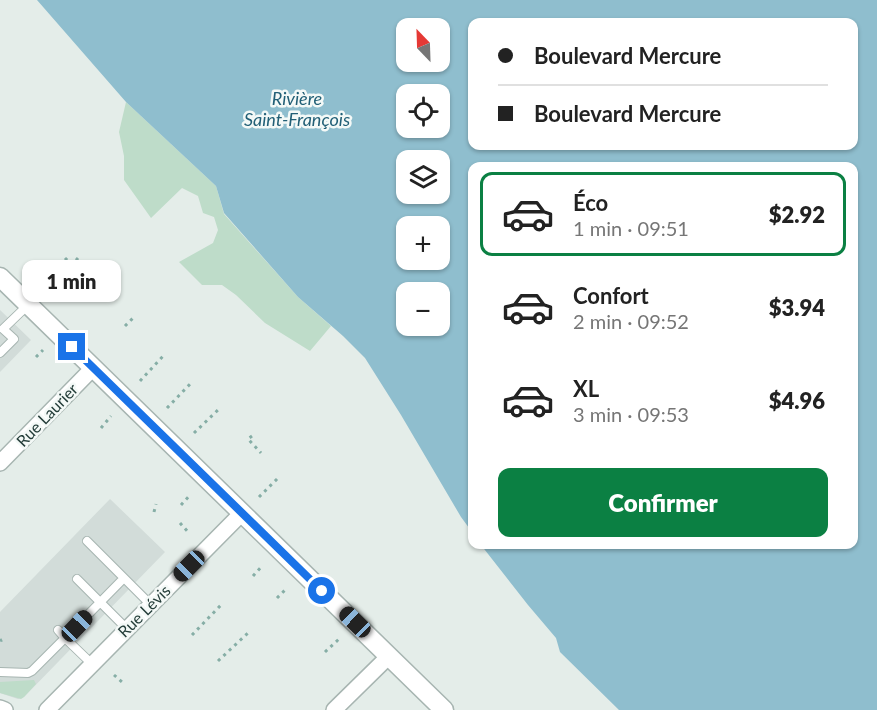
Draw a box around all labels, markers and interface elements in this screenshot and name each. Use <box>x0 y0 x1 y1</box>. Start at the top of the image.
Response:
north arrow <box>396 18 450 72</box>
map controls <box>396 18 450 336</box>
text: Boulevard Mercure <box>534 42 721 69</box>
button: locate <box>396 84 450 138</box>
water label: Rivière Saint-François <box>244 87 350 130</box>
text: Boulevard Mercure <box>534 100 721 127</box>
button: layers <box>396 150 450 204</box>
icon: car <box>501 187 555 241</box>
text: Éco <box>573 189 608 216</box>
text: $2.92 <box>769 201 825 228</box>
button: + <box>396 216 450 270</box>
text: 1 min · 09:51 <box>573 216 689 240</box>
callout: 1 min <box>22 260 122 302</box>
text: 1 min <box>47 269 96 293</box>
icon: car <box>501 280 555 334</box>
button: − <box>396 282 450 336</box>
text: Confort <box>573 282 649 309</box>
text: $3.94 <box>769 294 825 321</box>
text: 2 min · 09:52 <box>573 309 689 333</box>
route end <box>58 333 85 360</box>
icon: car <box>501 373 555 427</box>
text: XL <box>573 375 599 402</box>
street label: Rue Laurier <box>12 379 81 450</box>
text: $4.96 <box>769 387 825 414</box>
text: 3 min · 09:53 <box>573 402 689 426</box>
button: Confirmer <box>498 468 828 537</box>
car <box>170 547 208 585</box>
route start <box>308 577 335 604</box>
street label: Rue Lévis <box>114 581 174 641</box>
car <box>336 603 374 641</box>
car <box>58 607 96 645</box>

